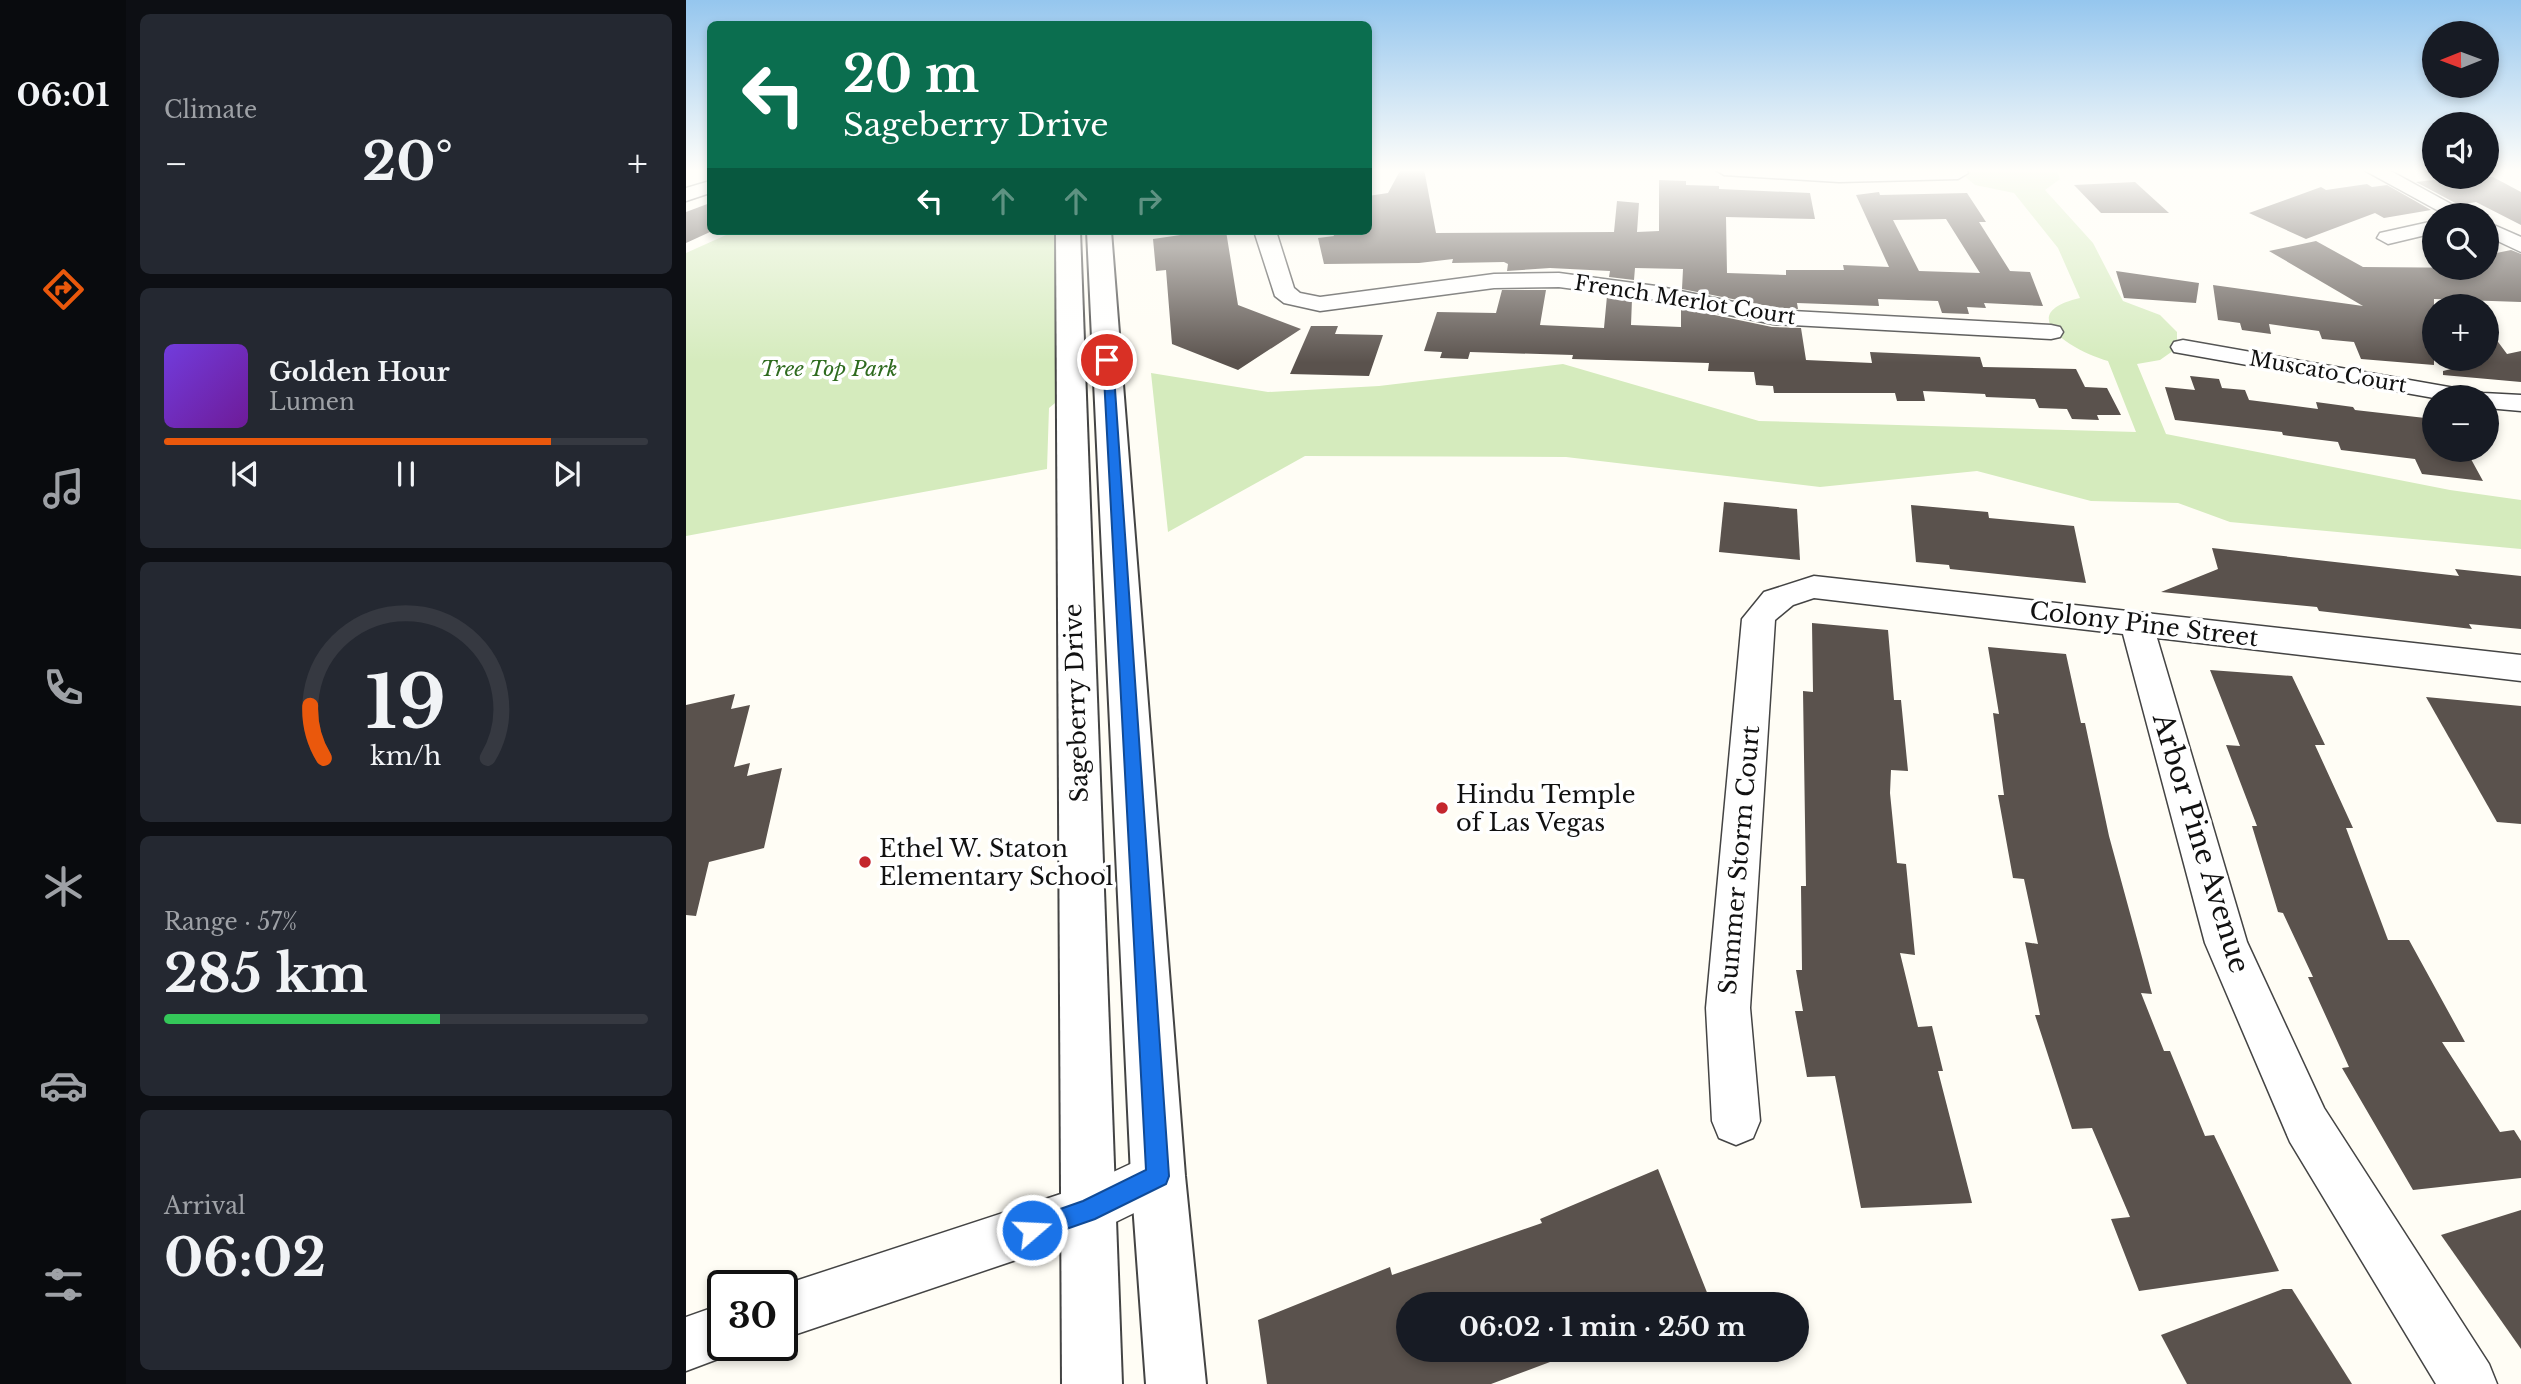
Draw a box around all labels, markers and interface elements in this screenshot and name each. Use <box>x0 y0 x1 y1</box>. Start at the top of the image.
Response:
north arrow <box>2422 21 2499 98</box>
map controls <box>2422 21 2499 462</box>
text: 20 m <box>843 44 979 105</box>
icon: left <box>728 49 819 140</box>
text: 06:01 <box>17 75 109 115</box>
text: Climate <box>164 96 257 124</box>
text: Sageberry Drive <box>843 105 1109 145</box>
button: sound <box>2422 112 2499 189</box>
text: 20° <box>362 130 453 194</box>
text: − <box>164 140 188 187</box>
text: + <box>627 140 648 187</box>
icon: left <box>911 182 949 220</box>
icon: ahead <box>984 182 1022 220</box>
icon: ahead <box>1057 182 1095 220</box>
icon: right <box>1130 182 1168 220</box>
button: search <box>2422 203 2499 280</box>
icon: directions <box>39 265 88 314</box>
street label: French Merlot Court <box>1573 270 1797 330</box>
button: + <box>2422 294 2499 371</box>
pin <box>1077 330 1137 390</box>
icon: arrive <box>1088 341 1126 379</box>
street label: Muscato Court <box>2247 345 2409 399</box>
text: Golden Hour <box>269 356 450 388</box>
park label: Tree Top Park <box>760 356 898 382</box>
button: − <box>2422 385 2499 462</box>
text: Lumen <box>269 388 355 416</box>
icon: previous <box>226 455 264 493</box>
icon: pause <box>387 455 425 493</box>
icon: next <box>548 455 586 493</box>
icon: music <box>39 464 88 513</box>
street label: Colony Pine Street <box>2028 596 2260 652</box>
street label: Sageberry Drive <box>1058 603 1094 803</box>
text: 19 <box>366 657 446 748</box>
icon: phone <box>39 663 88 712</box>
street label: Arbor Pine Avenue <box>2145 708 2257 977</box>
street label: Summer Storm Court <box>1713 724 1765 996</box>
text: km/h <box>371 741 441 772</box>
place label: Hindu Temple of Las Vegas <box>1456 780 1635 837</box>
marker: Hindu Temple of Las Vegas <box>1434 800 1450 816</box>
place label: Ethel W. Staton Elementary School <box>879 834 1114 891</box>
marker: Ethel W. Staton Elementary School <box>857 854 873 870</box>
icon: climate <box>39 862 88 911</box>
text: Range · 57% <box>164 908 297 936</box>
text: 285 km <box>164 942 368 1006</box>
icon: car <box>39 1061 88 1110</box>
text: Arrival <box>164 1192 245 1220</box>
position arrow <box>995 1193 1069 1267</box>
text: 06:02 <box>164 1226 326 1290</box>
icon: filters <box>39 1260 88 1309</box>
speed limit sign: 30 <box>707 1270 798 1361</box>
text: 06:02 · 1 min · 250 m <box>1459 1311 1746 1343</box>

